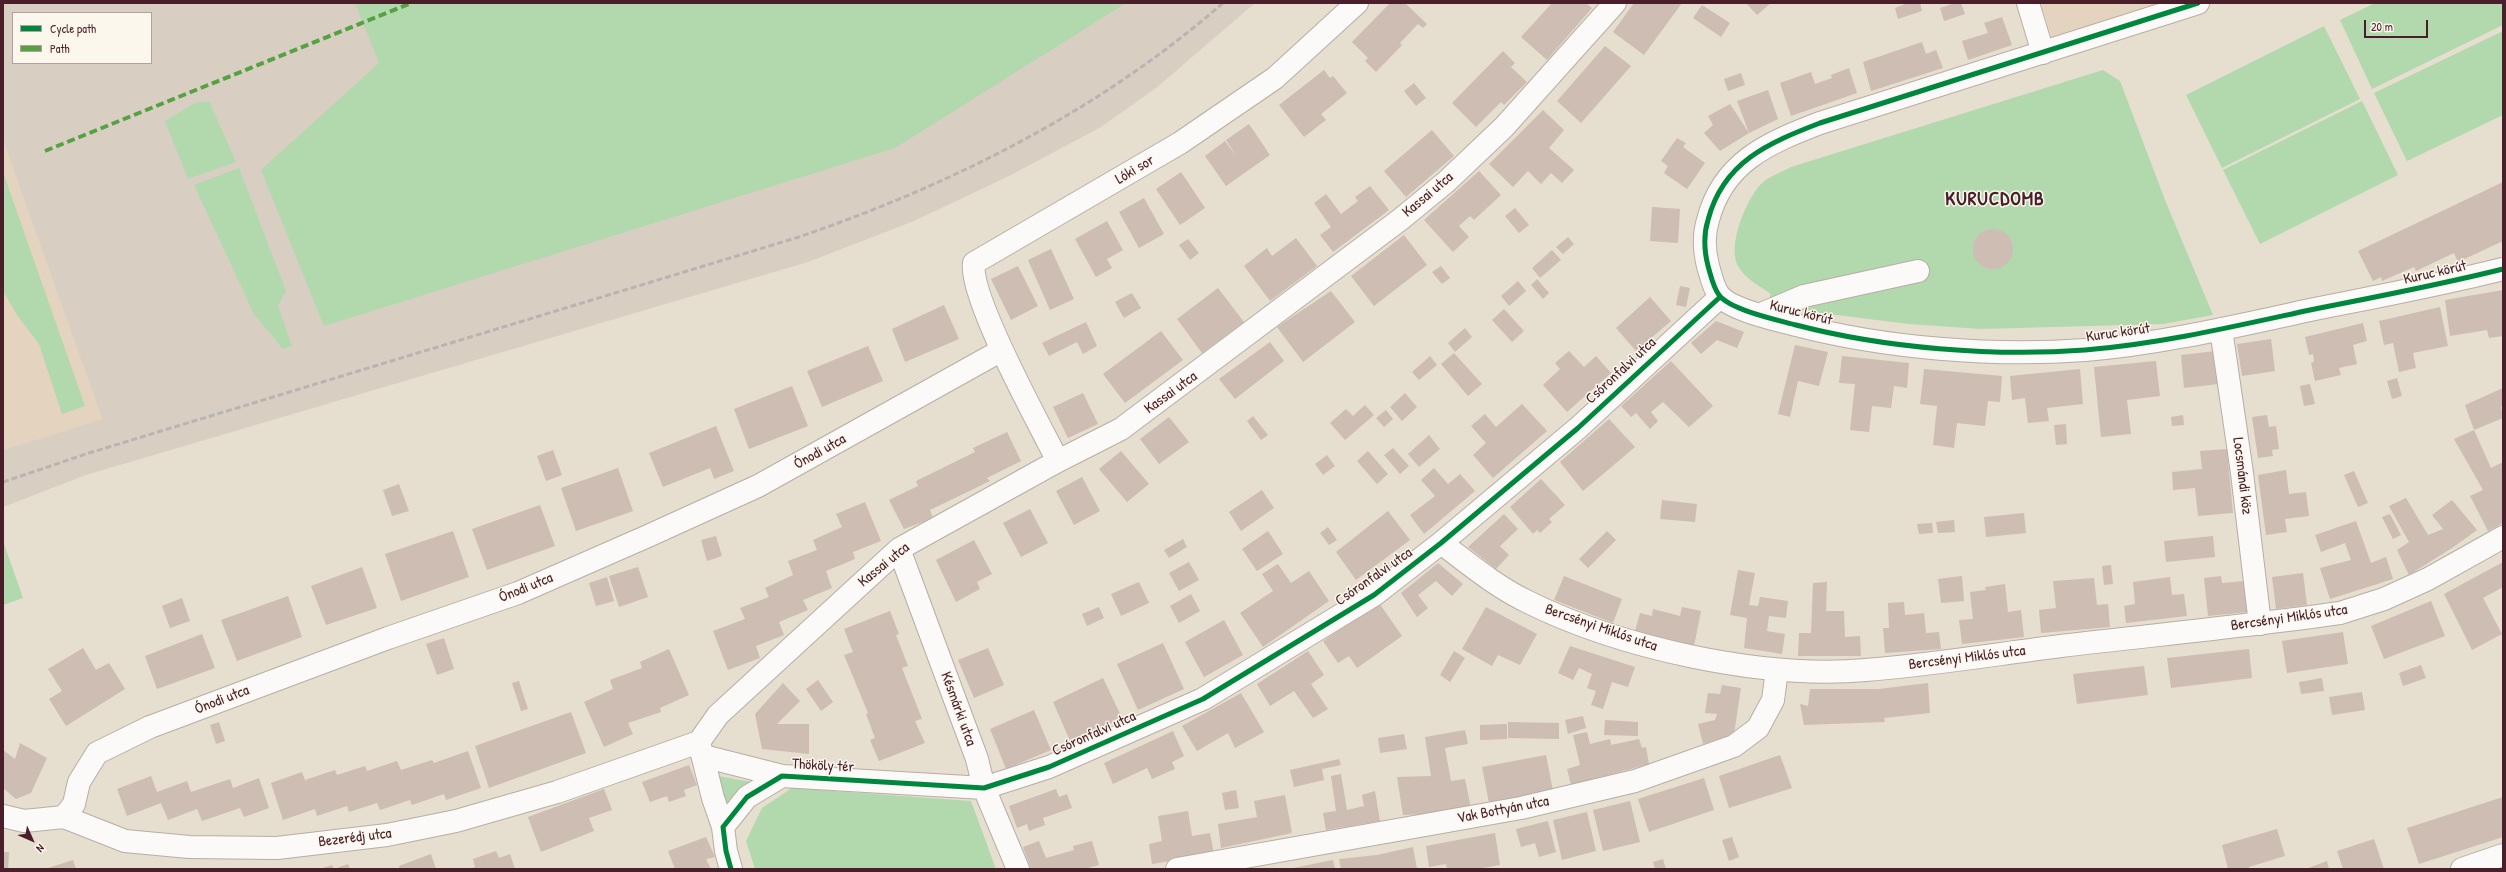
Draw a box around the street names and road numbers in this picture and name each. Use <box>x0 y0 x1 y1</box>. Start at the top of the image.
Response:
street label: Lóki sor <box>1112 151 1158 189</box>
street label: Kassai utca <box>1399 169 1457 221</box>
street label: Kuruc körút <box>2402 257 2468 289</box>
street label: Kuruc körút <box>1768 297 1834 329</box>
street label: Kuruc körút <box>2085 320 2151 346</box>
street label: Csóronfalvi utca <box>1582 334 1660 408</box>
street label: Kassai utca <box>1141 368 1201 418</box>
street label: Ónodi utca <box>791 430 849 474</box>
street label: Locsmándi köz <box>2228 436 2256 516</box>
street label: Kassai utca <box>855 539 913 591</box>
street label: Csóronfalvi utca <box>1332 544 1416 610</box>
street label: Ónodi utca <box>496 569 556 607</box>
street label: Bercsényi Miklós utca <box>1543 600 1659 656</box>
street label: Bercsényi Miklós utca <box>2230 601 2348 635</box>
street label: Bercsényi Miklós utca <box>1908 642 2026 674</box>
street label: Késmárki utca <box>936 670 980 748</box>
street label: Ónodi utca <box>192 681 252 719</box>
street label: Csóronfalvi utca <box>1049 708 1139 760</box>
street label: Thököly tér <box>791 755 855 777</box>
street label: Vak Bottyán utca <box>1456 792 1550 828</box>
street label: Bezerédj utca <box>317 825 393 851</box>

